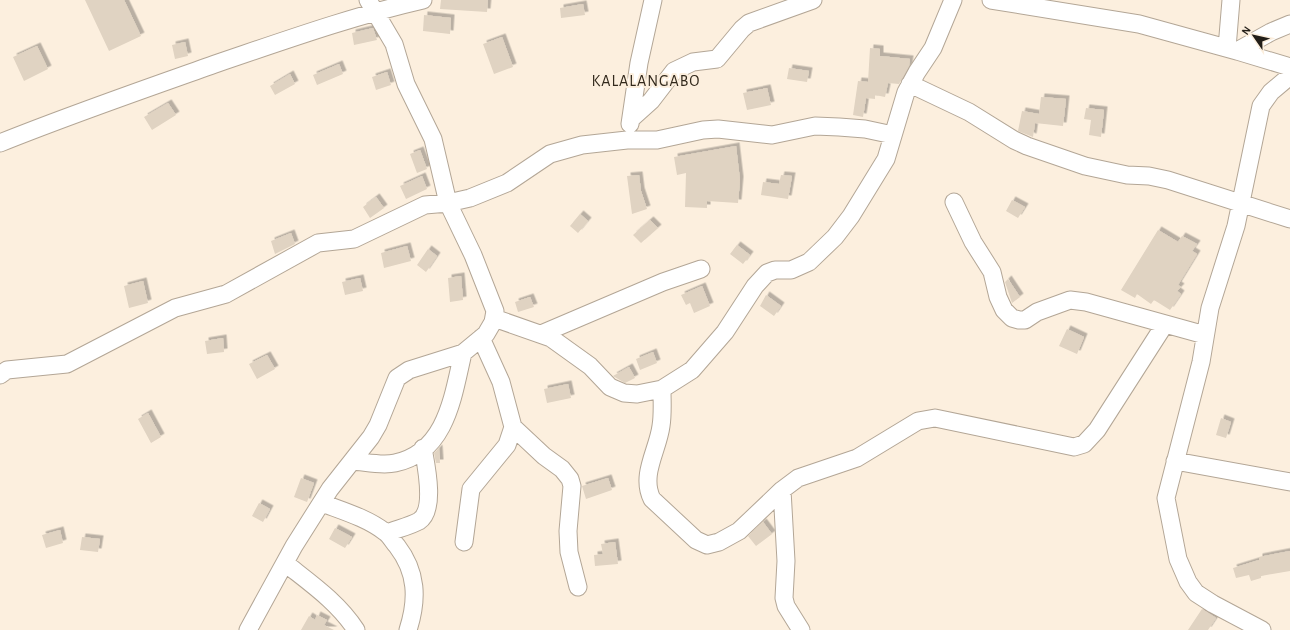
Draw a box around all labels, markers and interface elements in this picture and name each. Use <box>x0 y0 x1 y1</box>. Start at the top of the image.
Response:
north arrow <box>1234 16 1274 56</box>
text: N <box>1239 24 1253 37</box>
district label: KALALANGABO <box>591 73 701 89</box>

